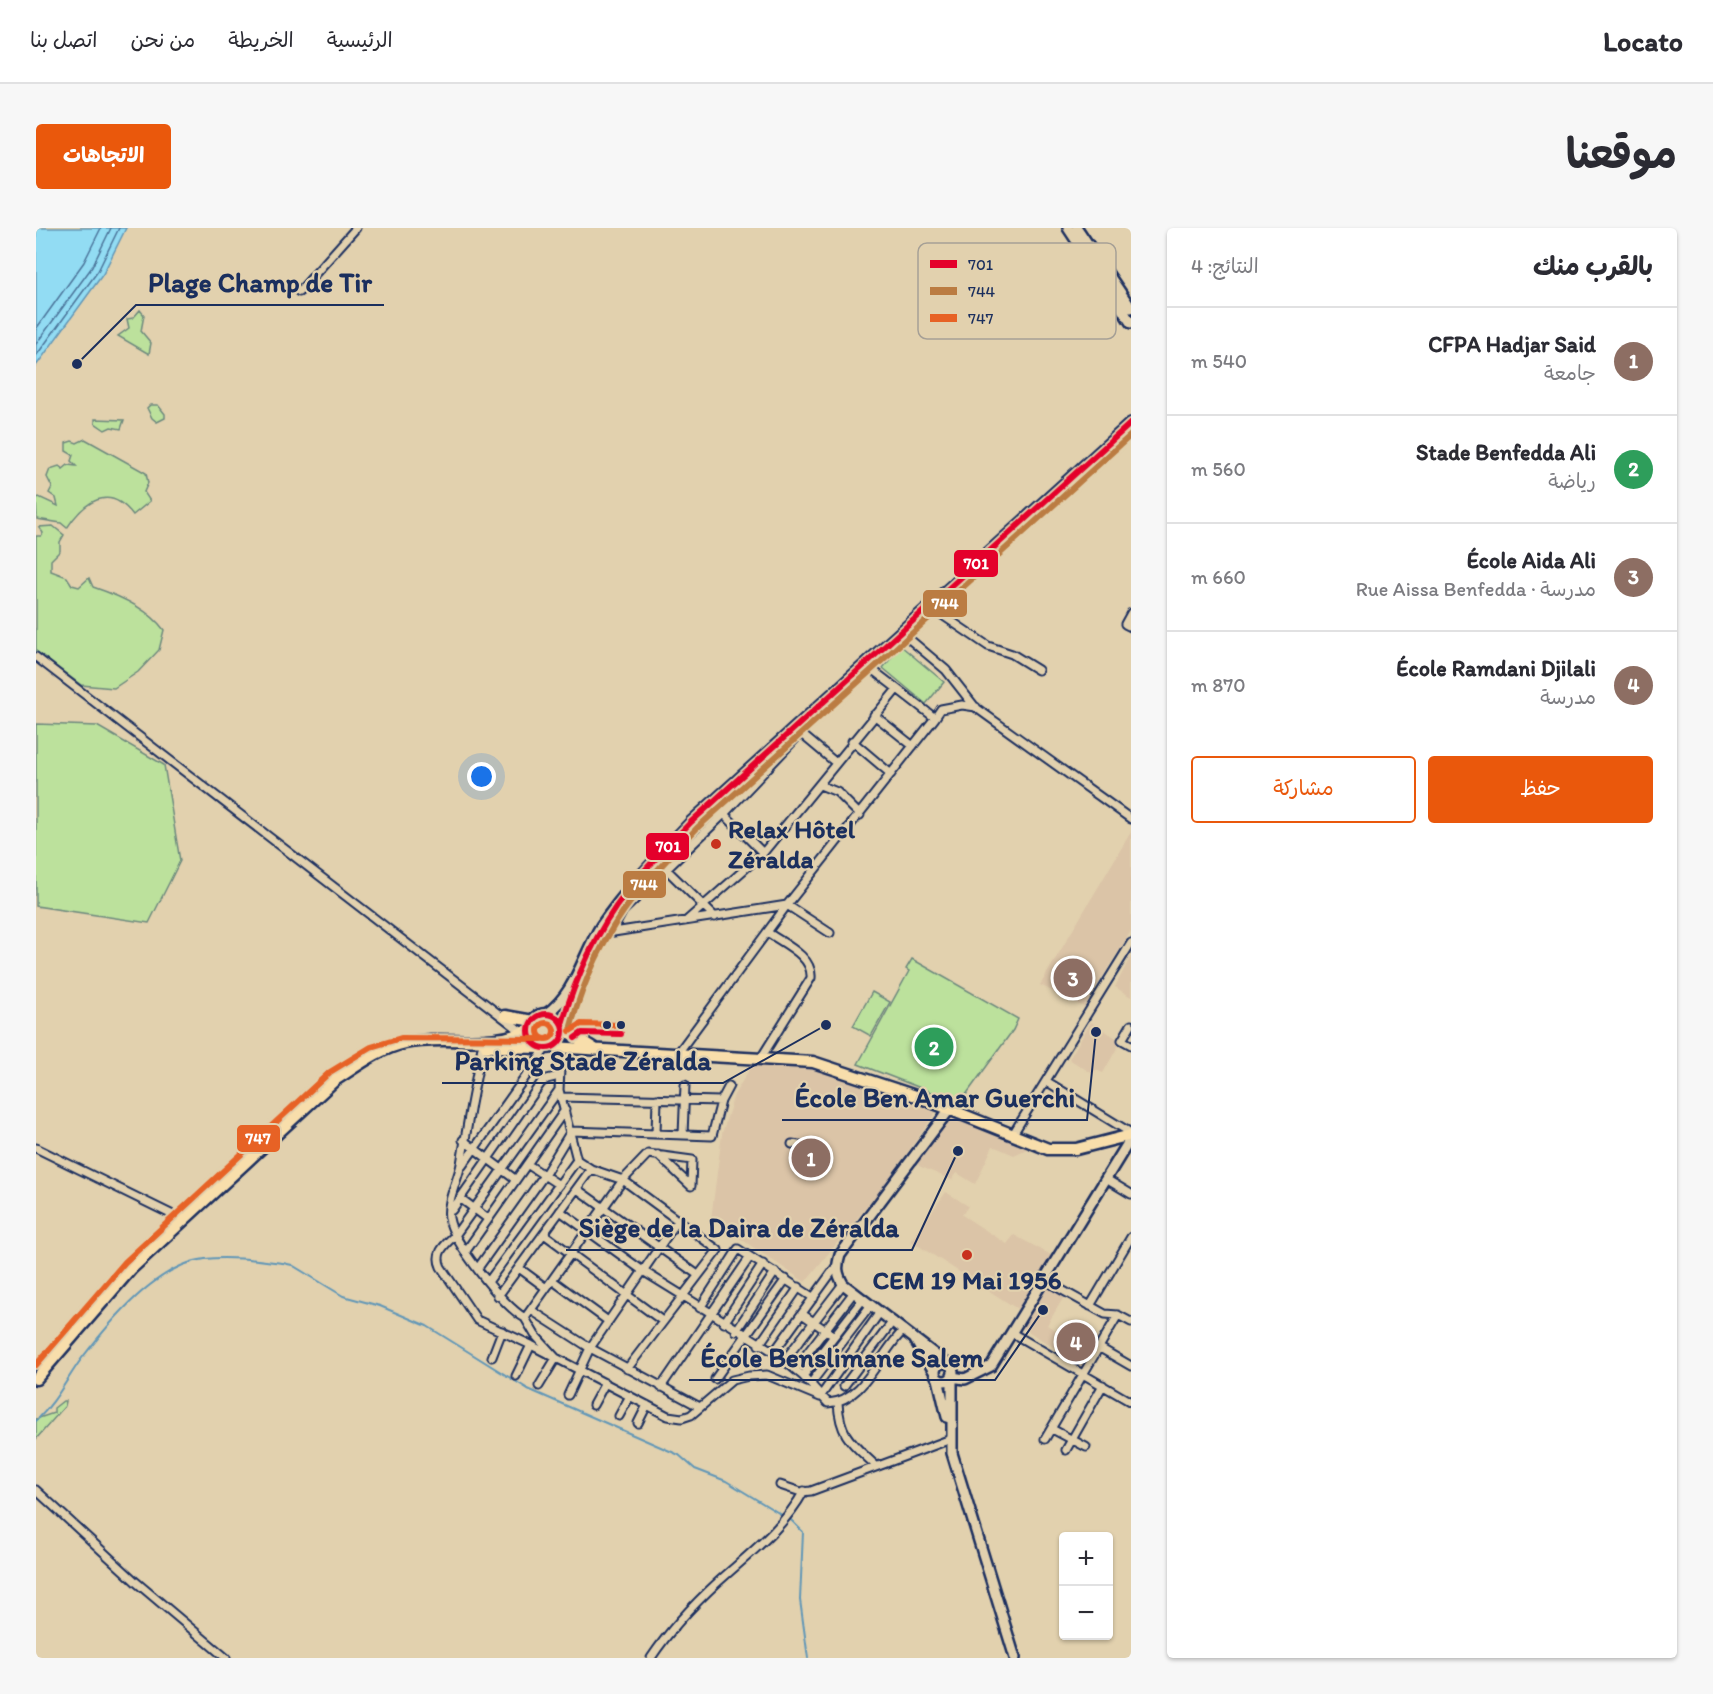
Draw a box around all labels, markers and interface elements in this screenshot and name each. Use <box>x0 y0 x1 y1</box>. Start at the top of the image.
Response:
text: Locato <box>1603 24 1683 58</box>
text: اتصل بنا <box>30 27 98 52</box>
text: من نحن <box>131 27 195 52</box>
text: الخريطة <box>228 27 294 52</box>
text: الرئيسية <box>327 27 393 52</box>
button: الاتجاهات <box>36 124 171 189</box>
text: موقعنا <box>1566 128 1677 179</box>
legend <box>918 243 1116 339</box>
text: بالقرب منك <box>1533 250 1653 282</box>
text: النتائج: 4 <box>1191 254 1259 278</box>
text: 701 <box>968 255 994 274</box>
callout: Plage Champ de Tir <box>136 260 384 305</box>
text: Plage Champ de Tir <box>148 266 373 299</box>
text: 744 <box>968 282 996 301</box>
text: 747 <box>968 309 994 328</box>
text: CFPA Hadjar Said <box>1428 331 1596 358</box>
text: 540 m <box>1191 349 1247 373</box>
text: 1 <box>1629 349 1638 373</box>
text: جامعة <box>1544 361 1596 385</box>
text: Stade Benfedda Ali <box>1416 439 1596 466</box>
text: 560 m <box>1191 457 1246 481</box>
text: 2 <box>1628 457 1639 481</box>
text: رياضة <box>1548 469 1596 493</box>
text: École Aida Ali <box>1467 547 1596 574</box>
line badge: 701 <box>953 549 999 578</box>
text: 701 <box>962 554 989 573</box>
text: 660 m <box>1191 565 1246 589</box>
text: 3 <box>1628 565 1639 589</box>
text: مدرسة · Rue Aissa Benfedda <box>1356 577 1596 601</box>
line badge: 744 <box>922 589 968 618</box>
text: 744 <box>930 594 959 613</box>
text: École Ramdani Djilali <box>1396 655 1596 682</box>
text: 870 m <box>1191 673 1246 697</box>
text: 4 <box>1627 673 1640 697</box>
text: مدرسة <box>1540 685 1596 709</box>
button: مشاركة <box>1191 756 1416 823</box>
button: حفظ <box>1428 756 1653 823</box>
your location <box>467 762 496 791</box>
place label: Relax Hôtel Zéralda <box>728 813 856 875</box>
line badge: 701 <box>645 832 690 861</box>
text: 701 <box>654 837 681 856</box>
marker: Relax Hôtel Zéralda <box>709 837 723 851</box>
line badge: 744 <box>622 870 667 899</box>
text: 744 <box>629 875 658 894</box>
pin: 3 <box>1054 956 1092 1000</box>
unlabelled marker <box>601 1019 613 1031</box>
unlabelled marker <box>615 1019 627 1031</box>
pin: 2 <box>914 1024 954 1070</box>
callout: Parking Stade Zéralda <box>442 1038 723 1083</box>
text: Parking Stade Zéralda <box>455 1044 712 1077</box>
callout: École Ben Amar Guerchi <box>782 1075 1087 1120</box>
text: École Ben Amar Guerchi <box>795 1081 1075 1114</box>
line badge: 747 <box>236 1124 281 1153</box>
text: 747 <box>244 1129 271 1148</box>
pin: 1 <box>792 1136 830 1180</box>
callout: Siège de la Daira de Zéralda <box>566 1205 912 1250</box>
text: Siège de la Daira de Zéralda <box>579 1211 900 1244</box>
marker: CEM 19 Mai 1956 <box>960 1248 974 1262</box>
place label: CEM 19 Mai 1956 <box>873 1264 1062 1296</box>
pin: 4 <box>1056 1320 1096 1364</box>
callout: École Benslimane Salem <box>689 1335 995 1380</box>
text: École Benslimane Salem <box>700 1341 984 1374</box>
map controls <box>1059 1532 1113 1640</box>
button: + <box>1059 1532 1113 1586</box>
button: − <box>1059 1586 1113 1640</box>

